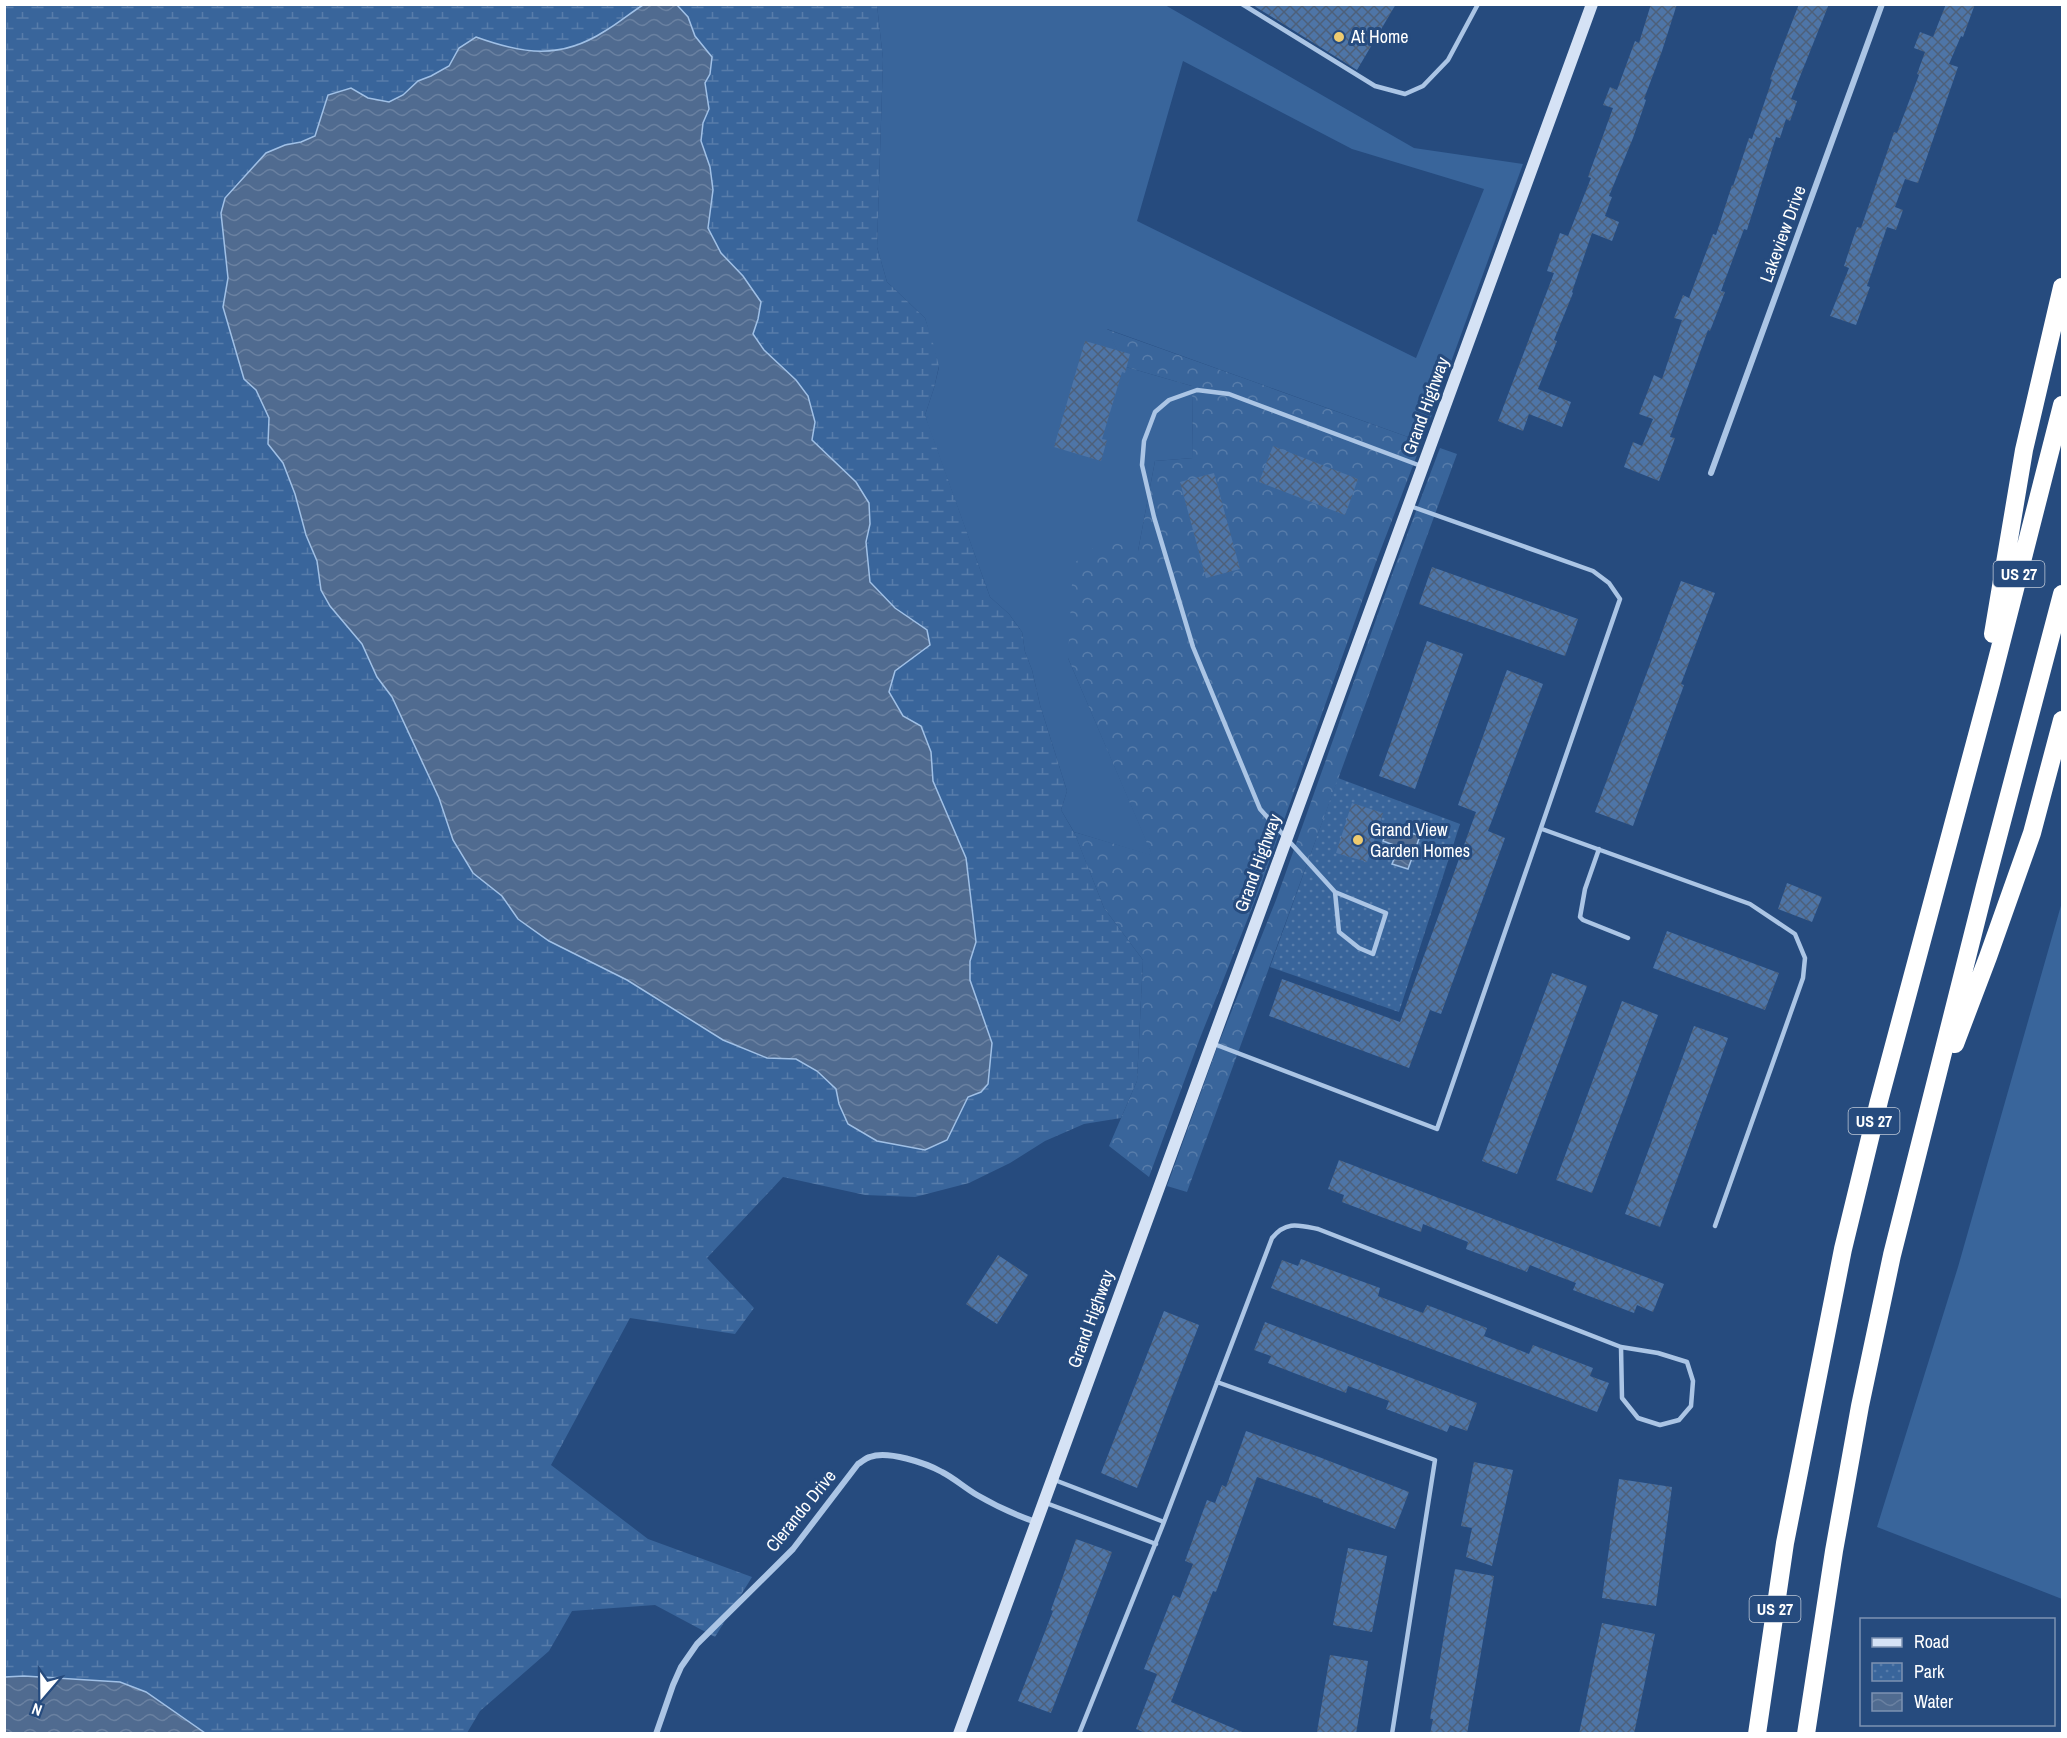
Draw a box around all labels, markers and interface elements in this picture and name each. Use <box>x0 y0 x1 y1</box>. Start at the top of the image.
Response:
place label: At Home <box>1350 24 1408 49</box>
marker: At Home <box>1332 30 1346 44</box>
street label: Lakeview Drive <box>1753 182 1812 286</box>
street label: Grand Highway <box>1396 353 1455 458</box>
road number: US 27 <box>1994 561 2044 587</box>
street label: Grand Highway <box>1228 810 1287 915</box>
place label: Grand View Garden Homes <box>1370 817 1470 863</box>
marker: Grand View Garden Homes <box>1351 833 1365 847</box>
road number: US 27 <box>1848 1108 1900 1134</box>
street label: Grand Highway <box>1061 1266 1120 1371</box>
street label: Clerando Drive <box>760 1464 842 1557</box>
road number: US 27 <box>1750 1596 1800 1622</box>
legend <box>1860 1618 2055 1726</box>
text: Road <box>1914 1629 1949 1654</box>
text: Park <box>1914 1659 1945 1684</box>
north arrow <box>12 1666 72 1726</box>
text: Water <box>1914 1689 1953 1714</box>
text: N <box>29 1698 45 1722</box>

